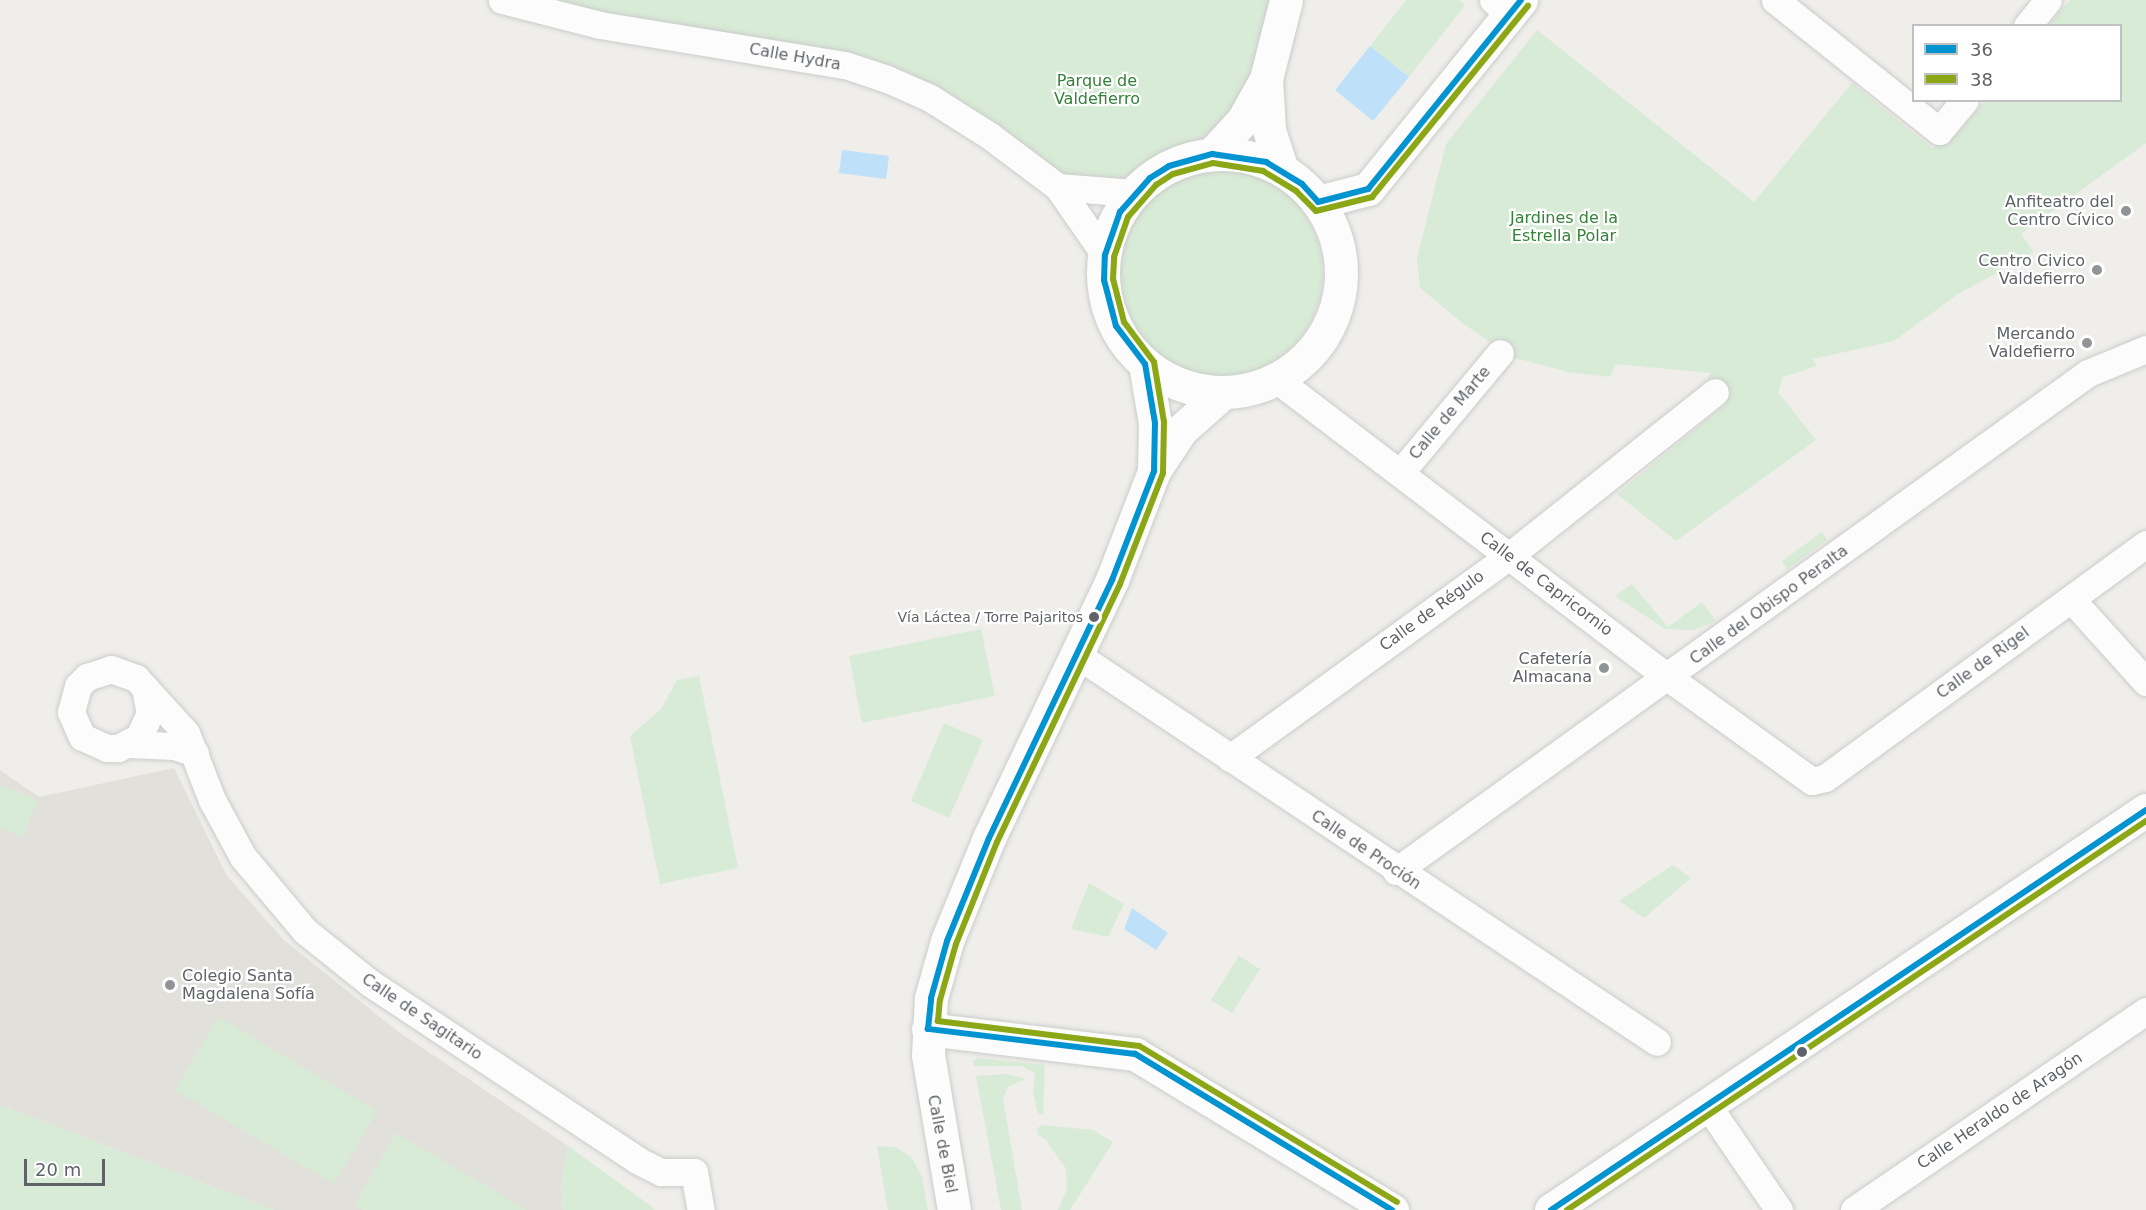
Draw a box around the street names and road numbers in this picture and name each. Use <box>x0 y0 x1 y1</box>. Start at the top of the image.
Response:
street label: Calle Hydra <box>748 39 842 75</box>
street label: Calle de Marte <box>1405 362 1495 464</box>
street label: Calle de Capricornio <box>1476 528 1616 640</box>
street label: Calle del Obispo Peralta <box>1686 541 1852 669</box>
street label: Calle de Régulo <box>1376 567 1488 655</box>
street label: Calle de Rigel <box>1933 623 2033 703</box>
street label: Calle de Proción <box>1307 806 1425 894</box>
street label: Calle de Sagitario <box>358 970 486 1064</box>
street label: Calle Heraldo de Aragón <box>1914 1049 2086 1173</box>
street label: Calle de Biel <box>923 1093 961 1195</box>

